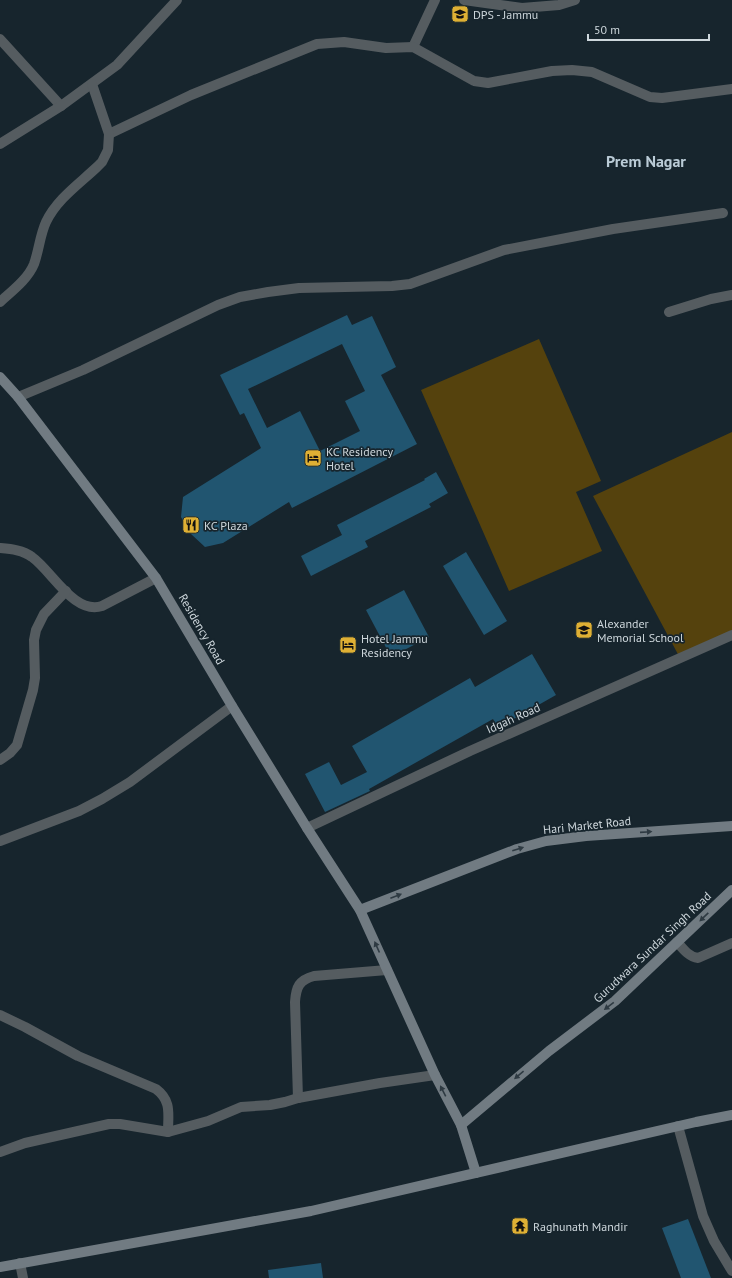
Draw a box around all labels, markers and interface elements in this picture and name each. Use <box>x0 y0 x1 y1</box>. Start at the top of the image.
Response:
school or university icon: DPS - Jammu <box>450 4 470 24</box>
place label: DPS - Jammu <box>473 7 538 22</box>
scale bar <box>588 16 709 42</box>
text: 50 m <box>594 22 620 37</box>
district label: Prem Nagar <box>606 151 686 171</box>
place label: KC Residency Hotel <box>326 444 394 473</box>
hotel icon: KC Residency Hotel <box>303 448 323 468</box>
restaurant icon: KC Plaza <box>181 515 201 535</box>
place label: KC Plaza <box>204 518 248 533</box>
street label: Residency Road <box>176 591 228 667</box>
place label: Alexander Memorial School <box>597 616 684 645</box>
school or university icon: Alexander Memorial School <box>574 620 594 640</box>
place label: Hotel Jammu Residency <box>361 631 428 660</box>
hotel icon: Hotel Jammu Residency <box>338 635 358 655</box>
street label: Idgah Road <box>484 699 542 737</box>
street label: Hari Market Road <box>542 813 632 837</box>
one-way arrow <box>640 829 653 835</box>
one-way arrow <box>512 846 524 852</box>
street label: Gurudwara Sundar Singh Road <box>590 888 714 1006</box>
one-way arrow <box>391 892 403 898</box>
one-way arrow <box>699 913 709 922</box>
one-way arrow <box>374 942 380 953</box>
one-way arrow <box>603 1002 614 1010</box>
one-way arrow <box>514 1071 524 1080</box>
one-way arrow <box>440 1085 446 1097</box>
temple icon: Raghunath Mandir <box>510 1216 530 1236</box>
place label: Raghunath Mandir <box>533 1219 628 1234</box>

